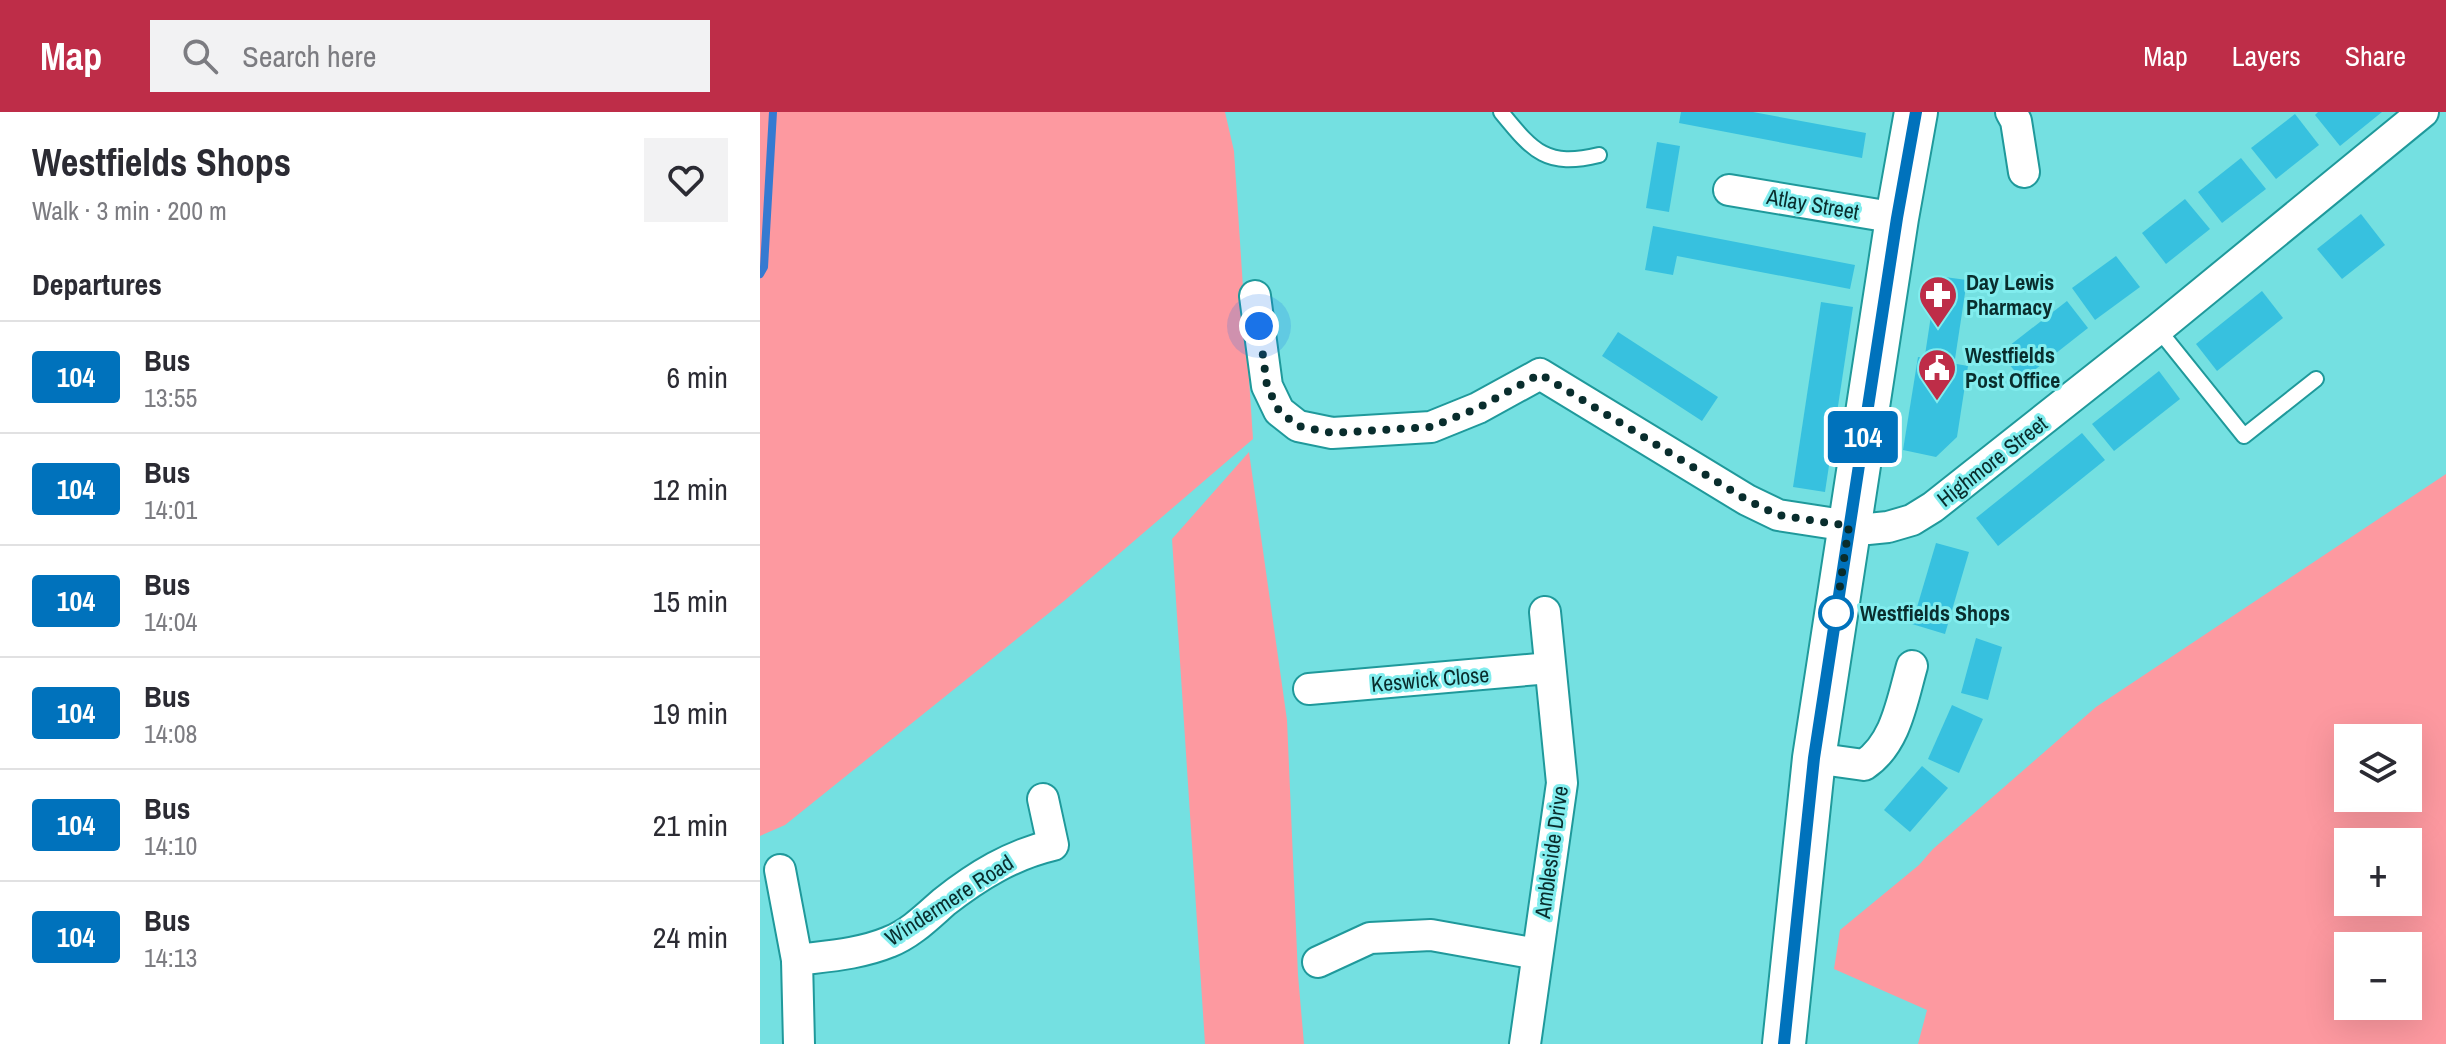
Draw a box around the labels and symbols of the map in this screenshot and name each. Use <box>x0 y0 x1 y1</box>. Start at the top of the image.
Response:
street label: Atlay Street <box>1763 181 1862 227</box>
place label: Day Lewis Pharmacy <box>1966 267 2054 322</box>
pharmacy icon: Day Lewis Pharmacy <box>1917 274 1959 329</box>
your location <box>1239 306 1279 346</box>
place label: Westfields Post Office <box>1965 340 2060 395</box>
public building icon: Westfields Post Office <box>1916 347 1958 402</box>
street label: Highmore Street <box>1931 408 2053 514</box>
line badge: 104 <box>1817 411 1909 463</box>
marker: Westfields Shops <box>1819 596 1853 630</box>
place label: Westfields Shops <box>1860 598 2010 628</box>
street label: Keswick Close <box>1370 659 1490 699</box>
street label: Ambleside Drive <box>1527 784 1575 921</box>
street label: Windermere Road <box>879 847 1019 953</box>

